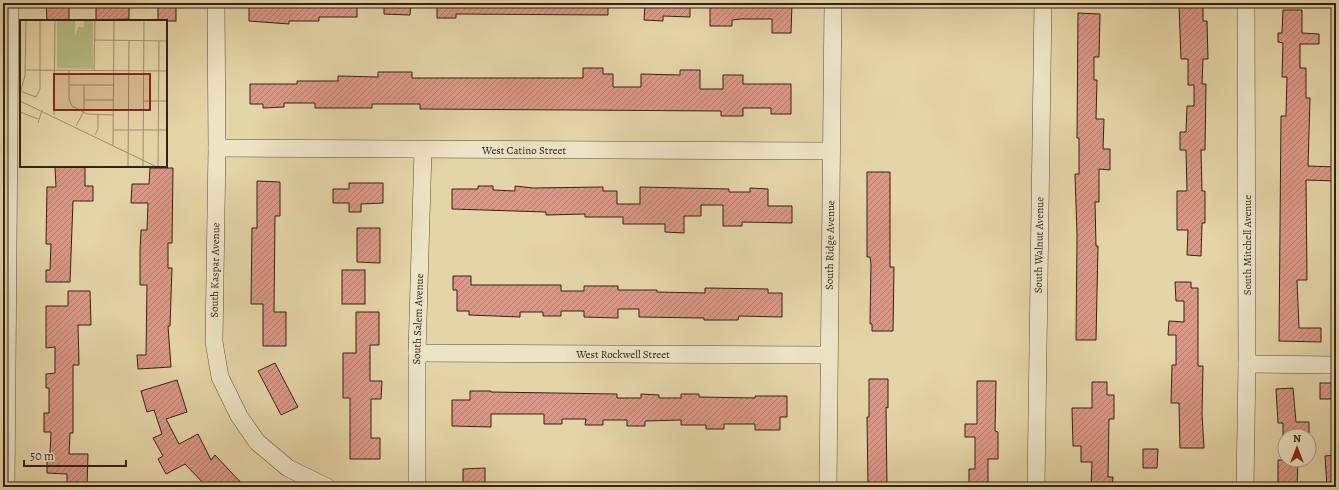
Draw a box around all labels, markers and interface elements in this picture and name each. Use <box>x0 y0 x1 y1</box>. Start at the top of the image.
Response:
inset map <box>20 20 167 167</box>
street label: West Catino Street <box>481 143 566 158</box>
street label: South Mitchell Avenue <box>1240 195 1255 295</box>
street label: South Walnut Avenue <box>1031 197 1047 293</box>
street label: South Ridge Avenue <box>822 200 838 290</box>
street label: South Kaspar Avenue <box>207 222 223 318</box>
street label: South Salem Avenue <box>409 273 427 365</box>
street label: West Rockwell Street <box>575 347 670 362</box>
north arrow <box>1277 428 1317 468</box>
text: N <box>1293 431 1301 446</box>
scale bar <box>24 442 126 468</box>
text: 50 m <box>30 448 54 464</box>

